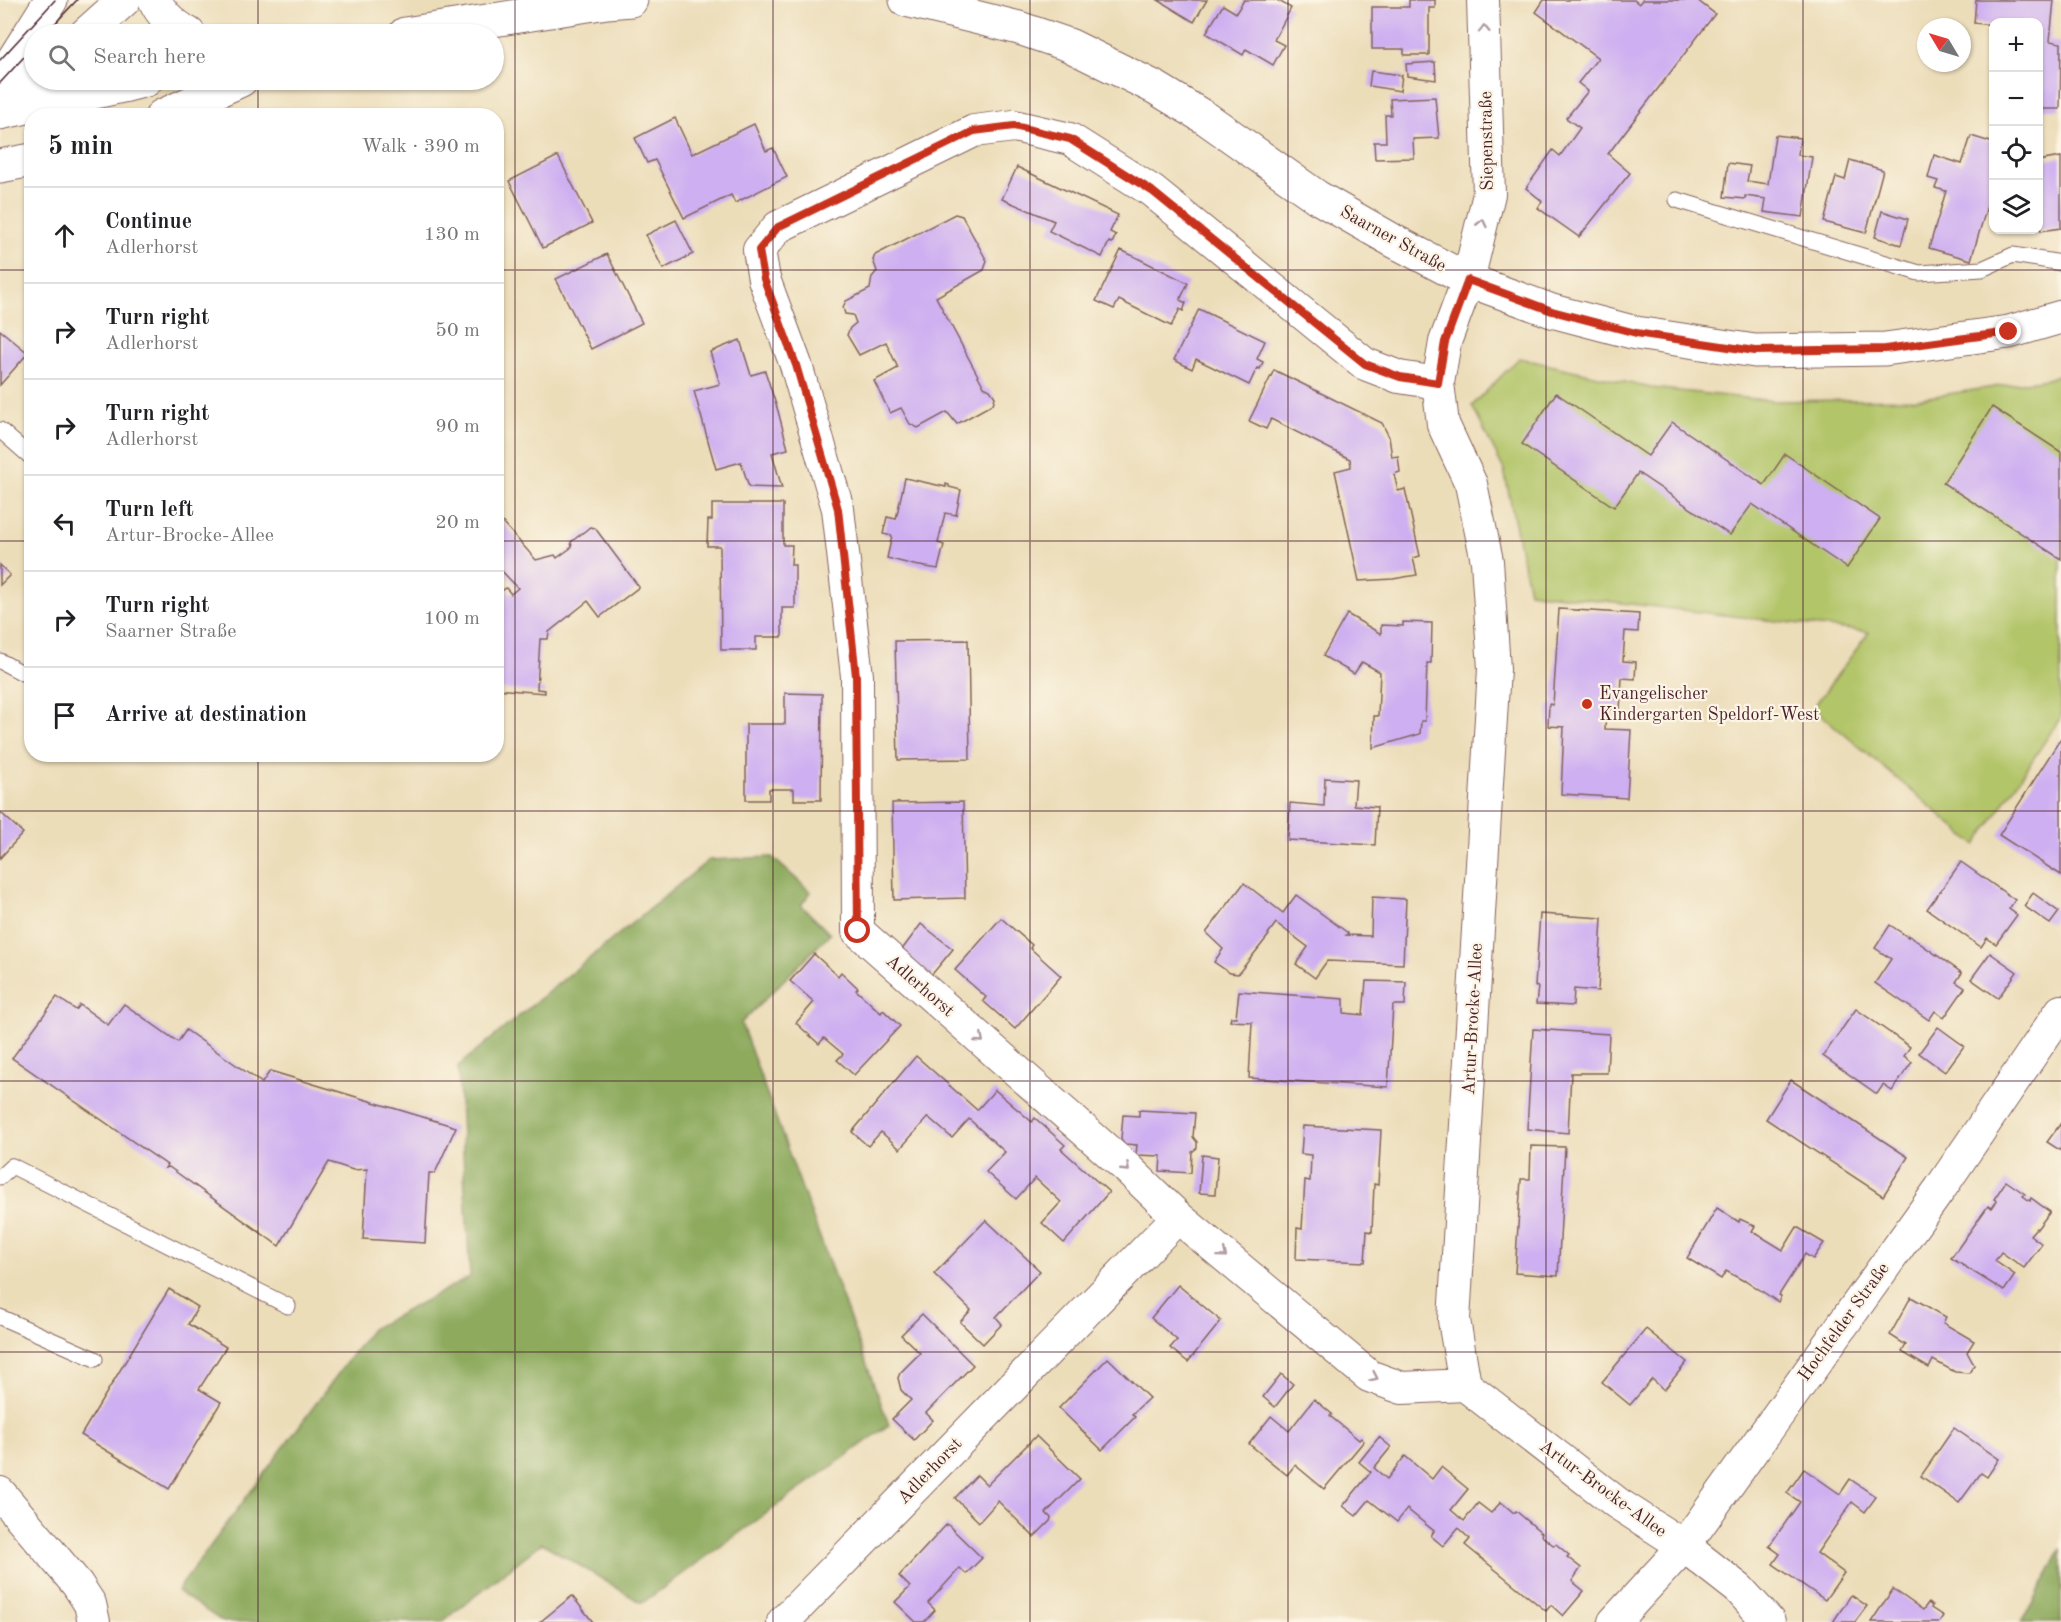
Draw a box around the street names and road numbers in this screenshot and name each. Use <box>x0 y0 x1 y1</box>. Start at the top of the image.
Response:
street label: Siepenstraße <box>1477 91 1497 191</box>
street label: Saarner Straße <box>1337 202 1449 276</box>
street label: Artur-Brocke-Allee <box>1460 943 1486 1095</box>
street label: Adlerhorst <box>882 952 958 1020</box>
street label: Hochfelder Straße <box>1795 1260 1893 1384</box>
street label: Adlerhorst <box>894 1435 966 1507</box>
street label: Artur-Brocke-Allee <box>1536 1437 1670 1541</box>

